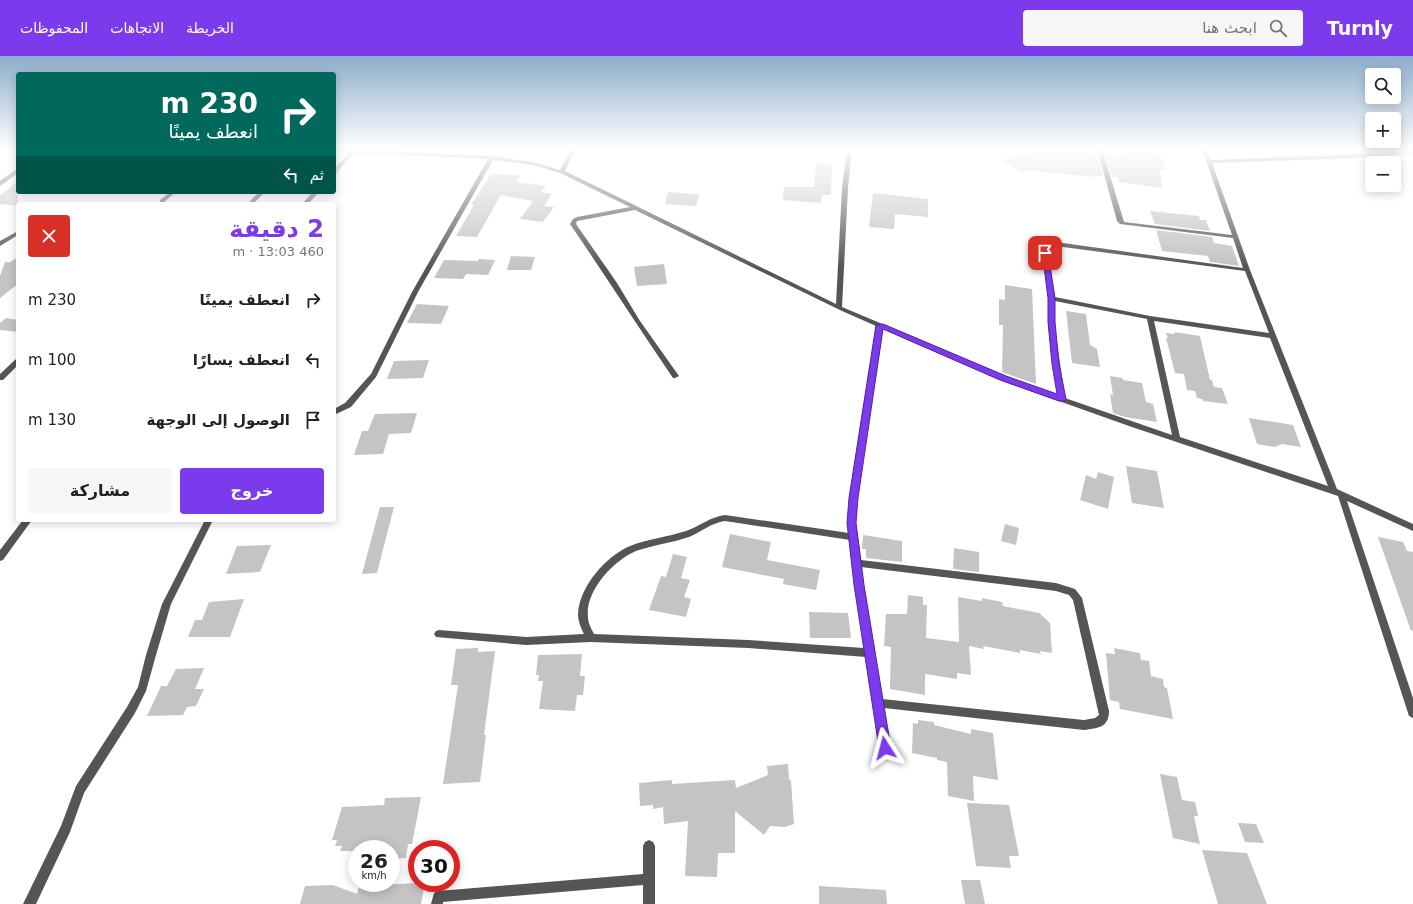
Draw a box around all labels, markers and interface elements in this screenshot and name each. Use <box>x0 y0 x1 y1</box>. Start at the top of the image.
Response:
search box <box>1023 10 1303 46</box>
icon: search <box>1267 17 1289 39</box>
text: Turnly <box>1327 17 1393 39</box>
text: ابحث هنا <box>1202 19 1257 37</box>
text: المحفوظات <box>20 20 88 36</box>
text: الاتجاهات <box>110 20 164 36</box>
text: الخريطة <box>186 20 234 36</box>
map controls <box>1365 68 1401 192</box>
button: search <box>1365 68 1401 104</box>
text: 230 m <box>161 87 258 120</box>
icon: right <box>272 88 324 140</box>
button: + <box>1365 112 1401 148</box>
text: انعطف يمينًا <box>168 121 258 142</box>
button: − <box>1365 156 1401 192</box>
icon: left <box>280 164 302 186</box>
text: ثم <box>310 166 324 184</box>
button: close <box>28 215 70 257</box>
text: 2 دقيقة <box>229 215 324 243</box>
pin <box>1028 236 1062 270</box>
icon: arrive <box>1034 242 1056 264</box>
text: 460 m · 13:03 <box>233 244 324 259</box>
icon: right <box>302 289 324 311</box>
text: 230 m <box>28 291 76 309</box>
text: انعطف يمينًا <box>199 291 290 309</box>
icon: left <box>302 349 324 371</box>
text: 100 m <box>28 351 76 369</box>
text: انعطف يسارًا <box>193 351 290 369</box>
icon: arrive <box>302 409 324 431</box>
text: 130 m <box>28 411 76 429</box>
text: الوصول إلى الوجهة <box>147 411 290 429</box>
button: مشاركة <box>28 468 172 514</box>
button: خروج <box>180 468 324 514</box>
position arrow <box>864 727 906 769</box>
speed limit sign: 30 <box>408 840 460 892</box>
text: 26 <box>360 849 388 873</box>
text: km/h <box>361 870 387 881</box>

